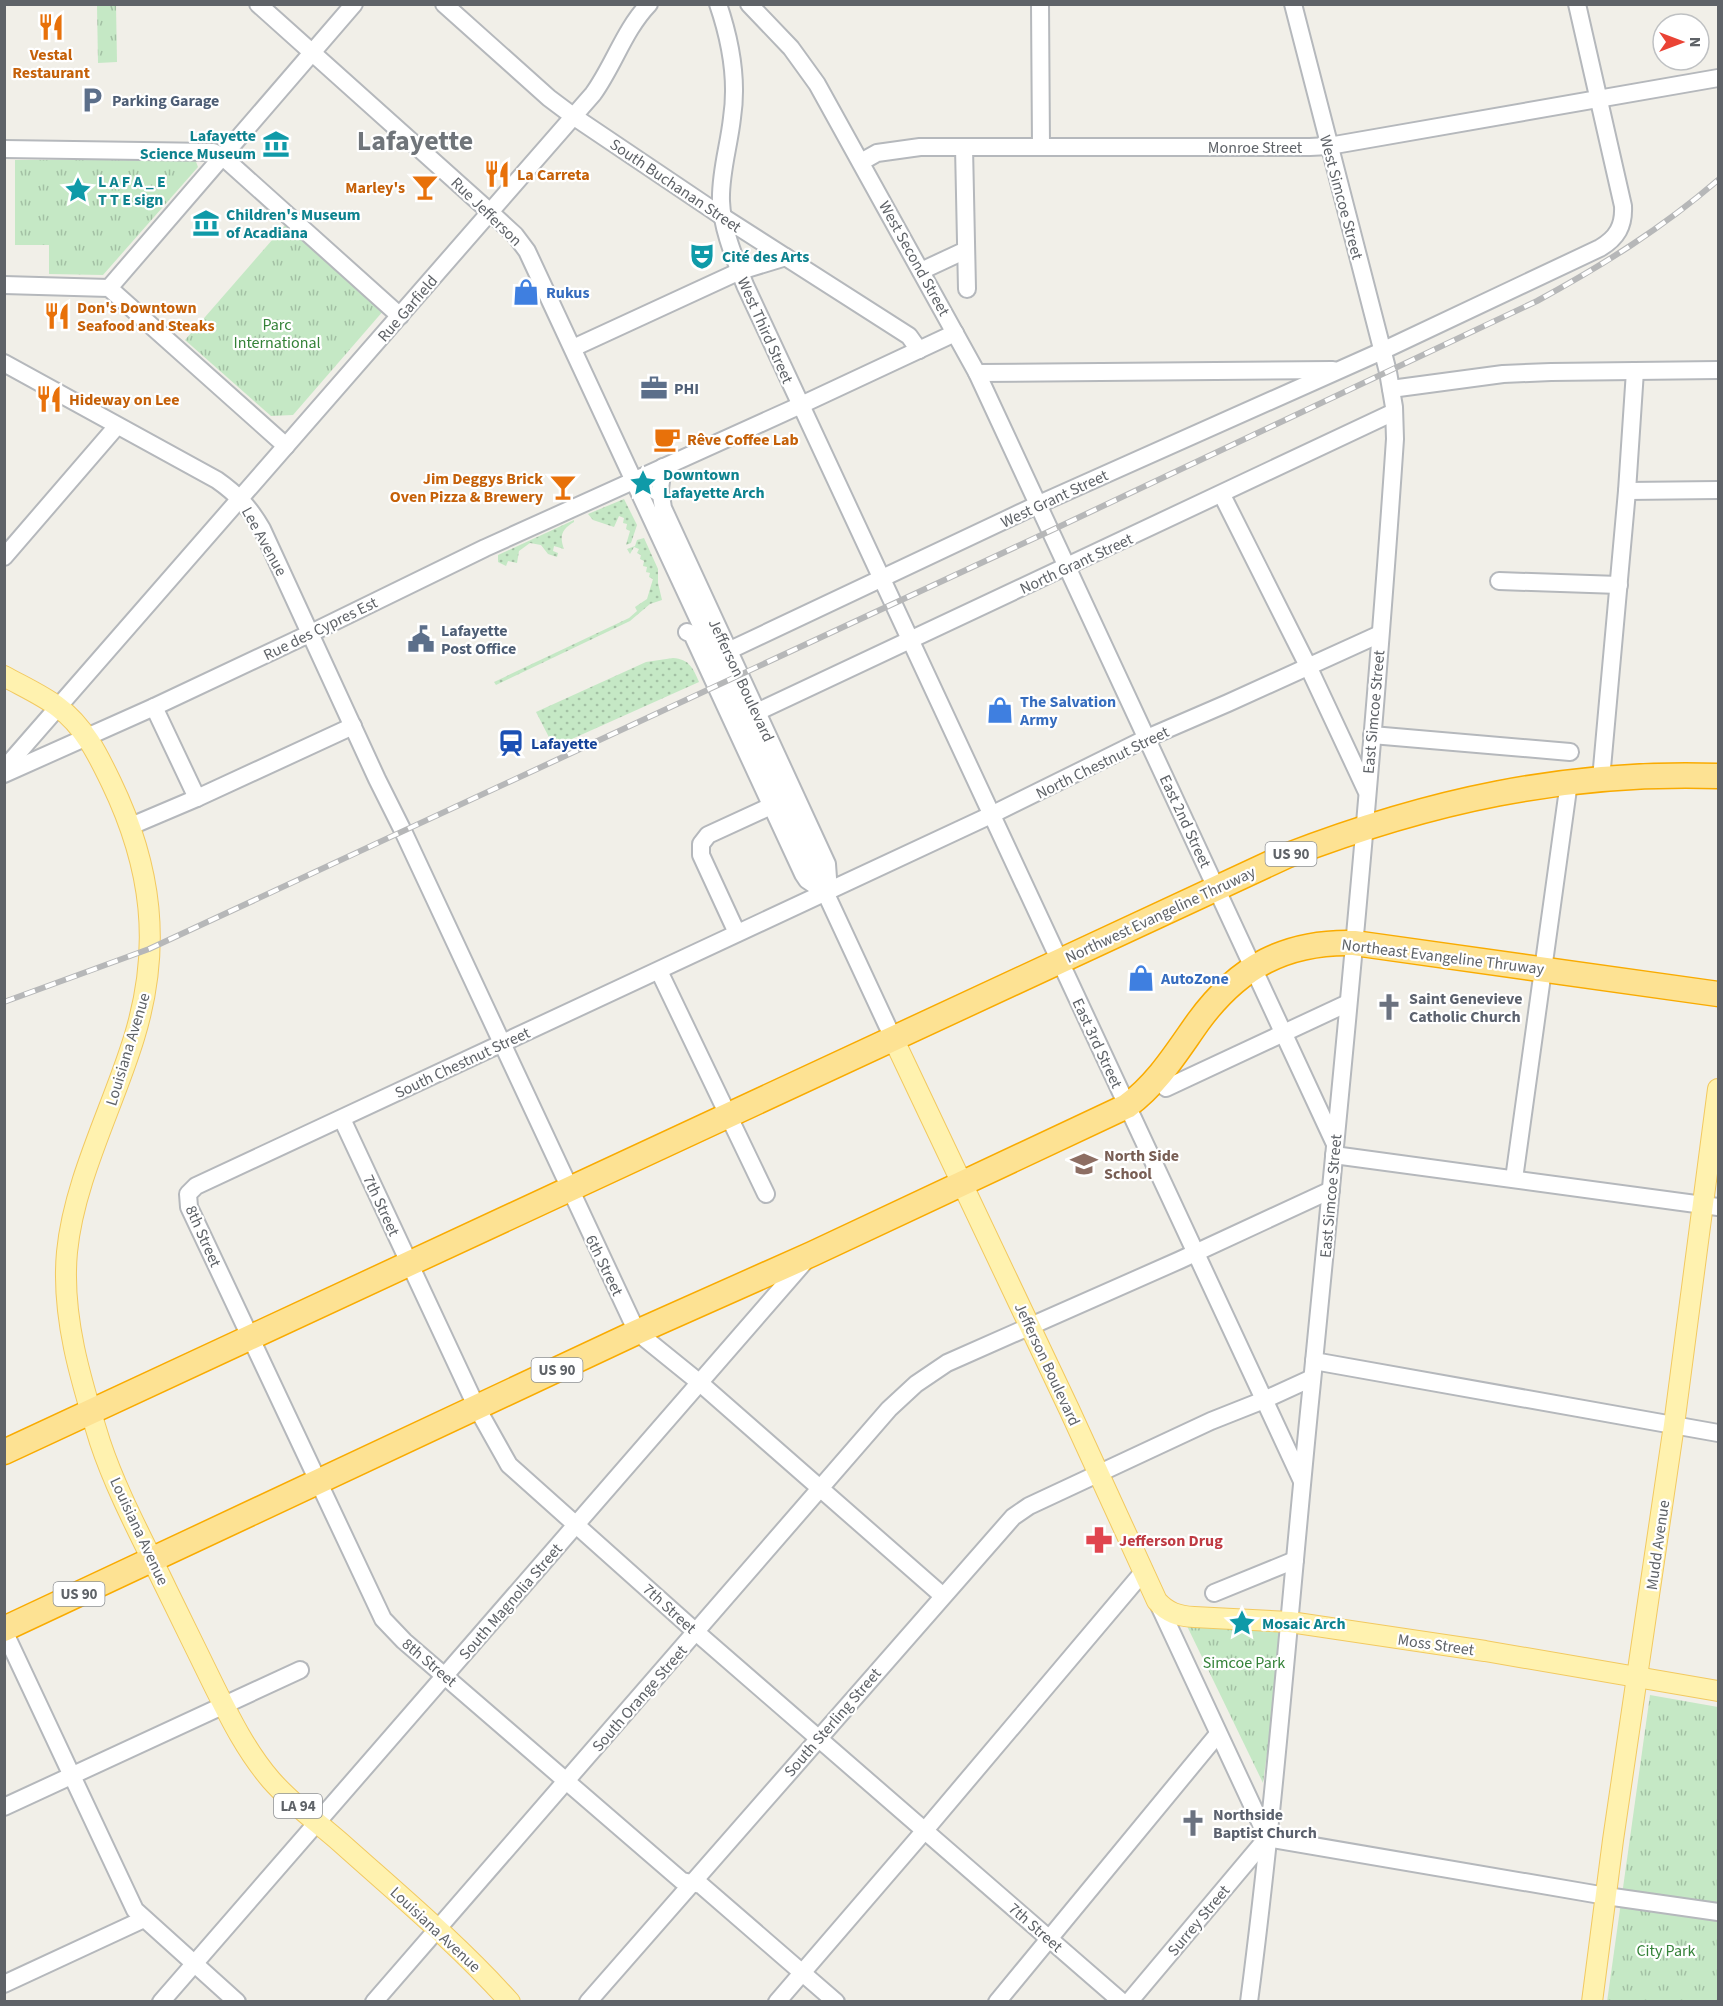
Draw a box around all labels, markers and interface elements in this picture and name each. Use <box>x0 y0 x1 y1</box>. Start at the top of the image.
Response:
restaurant icon: Vestal Restaurant <box>36 12 66 42</box>
north arrow <box>1651 12 1711 72</box>
text: N <box>1684 37 1706 47</box>
place label: Vestal Restaurant <box>12 44 90 84</box>
parking icon: Parking Garage <box>77 85 107 115</box>
place label: Parking Garage <box>112 90 219 112</box>
district label: Lafayette <box>357 121 473 161</box>
place label: Lafayette Science Museum <box>140 125 256 165</box>
museum icon: Lafayette Science Museum <box>261 129 291 159</box>
street label: West Simcoe Street <box>1314 133 1368 263</box>
street label: South Buchanan Street <box>605 134 746 238</box>
street label: Monroe Street <box>1208 137 1303 159</box>
restaurant icon: La Carreta <box>482 159 512 189</box>
place label: La Carreta <box>517 164 590 186</box>
place label: L A F A _ E T T E sign <box>98 171 166 211</box>
bar icon: Marley's <box>410 172 440 202</box>
street label: Rue Jefferson <box>446 172 527 251</box>
place icon: L A F A _ E T T E sign <box>63 175 93 205</box>
place label: Marley's <box>345 177 405 199</box>
street label: West Second Street <box>873 197 955 321</box>
place label: Children's Museum of Acadiana <box>226 204 360 244</box>
museum icon: Children's Museum of Acadiana <box>191 208 221 238</box>
theatre icon: Cité des Arts <box>687 241 717 271</box>
place label: Cité des Arts <box>722 246 809 268</box>
street label: Rue Garfield <box>373 271 443 347</box>
street label: West Third Street <box>732 274 799 388</box>
shop icon: Rukus <box>511 277 541 307</box>
place label: Rukus <box>546 282 590 304</box>
place label: Don's Downtown Seafood and Steaks <box>77 297 215 337</box>
restaurant icon: Don's Downtown Seafood and Steaks <box>42 301 72 331</box>
park label: Parc International <box>233 314 321 354</box>
office icon: PHI <box>639 373 669 403</box>
place label: PHI <box>674 378 699 400</box>
restaurant icon: Hideway on Lee <box>34 384 64 414</box>
place label: Hideway on Lee <box>69 389 180 411</box>
cafe icon: Rêve Coffee Lab <box>652 424 682 454</box>
place label: Rêve Coffee Lab <box>687 429 799 451</box>
place label: Downtown Lafayette Arch <box>663 464 765 504</box>
street label: West Grant Street <box>997 464 1112 533</box>
place label: Jim Deggys Brick Oven Pizza & Brewery <box>390 468 544 508</box>
place icon: Downtown Lafayette Arch <box>628 468 658 498</box>
bar icon: Jim Deggys Brick Oven Pizza & Brewery <box>548 472 578 502</box>
street label: Lee Avenue <box>236 503 292 580</box>
street label: North Grant Street <box>1016 528 1137 600</box>
street label: Rue des Cypres Est <box>260 591 382 666</box>
street label: Jefferson Boulevard <box>703 615 779 746</box>
place label: Lafayette Post Office <box>441 620 516 660</box>
public building icon: Lafayette Post Office <box>406 624 436 654</box>
street label: East Simcoe Street <box>1358 649 1390 775</box>
place label: The Salvation Army <box>1019 691 1116 731</box>
shop icon: The Salvation Army <box>985 695 1015 725</box>
street label: North Chestnut Street <box>1032 721 1173 805</box>
station icon: Lafayette <box>496 728 526 758</box>
place label: Lafayette <box>531 733 598 755</box>
street label: East 2nd Street <box>1154 771 1217 872</box>
road number: US 90 <box>1266 842 1316 866</box>
street label: Northwest Evangeline Thruway <box>1062 861 1260 969</box>
street label: Northeast Evangeline Thruway <box>1340 934 1546 980</box>
shop icon: AutoZone <box>1126 963 1156 993</box>
place label: AutoZone <box>1160 968 1229 990</box>
place label: Saint Genevieve Catholic Church <box>1409 988 1523 1028</box>
street label: Louisiana Avenue <box>100 990 156 1108</box>
church icon: Saint Genevieve Catholic Church <box>1374 992 1404 1022</box>
street label: East 3rd Street <box>1067 995 1128 1093</box>
street label: South Chestnut Street <box>391 1022 534 1104</box>
street label: East Simcoe Street <box>1315 1133 1347 1259</box>
place label: North Side School <box>1104 1145 1179 1185</box>
school or university icon: North Side School <box>1069 1149 1099 1179</box>
street label: 7th Street <box>357 1171 405 1240</box>
street label: 8th Street <box>180 1202 227 1271</box>
street label: 6th Street <box>580 1231 629 1300</box>
street label: Jefferson Boulevard <box>1009 1299 1085 1430</box>
road number: US 90 <box>532 1358 582 1382</box>
street label: Louisiana Avenue <box>104 1474 174 1589</box>
street label: Mudd Avenue <box>1641 1499 1675 1592</box>
pharmacy icon: Jefferson Drug <box>1084 1525 1114 1555</box>
place label: Jefferson Drug <box>1119 1530 1223 1552</box>
street label: South Magnolia Street <box>454 1538 568 1665</box>
street label: 7th Street <box>638 1579 701 1639</box>
road number: US 90 <box>54 1582 104 1606</box>
place icon: Mosaic Arch <box>1227 1608 1257 1638</box>
place label: Mosaic Arch <box>1262 1613 1346 1635</box>
street label: Moss Street <box>1396 1629 1476 1661</box>
street label: 8th Street <box>397 1633 462 1693</box>
street label: South Orange Street <box>587 1640 693 1757</box>
park label: Simcoe Park <box>1203 1652 1285 1674</box>
street label: South Sterling Street <box>779 1663 887 1782</box>
road number: LA 94 <box>274 1794 322 1818</box>
place label: Northside Baptist Church <box>1213 1804 1317 1844</box>
church icon: Northside Baptist Church <box>1178 1808 1208 1838</box>
street label: Surrey Street <box>1162 1880 1236 1961</box>
street label: Louisiana Avenue <box>385 1882 486 1978</box>
street label: 7th Street <box>1003 1898 1068 1958</box>
park label: City Park <box>1636 1940 1696 1962</box>

